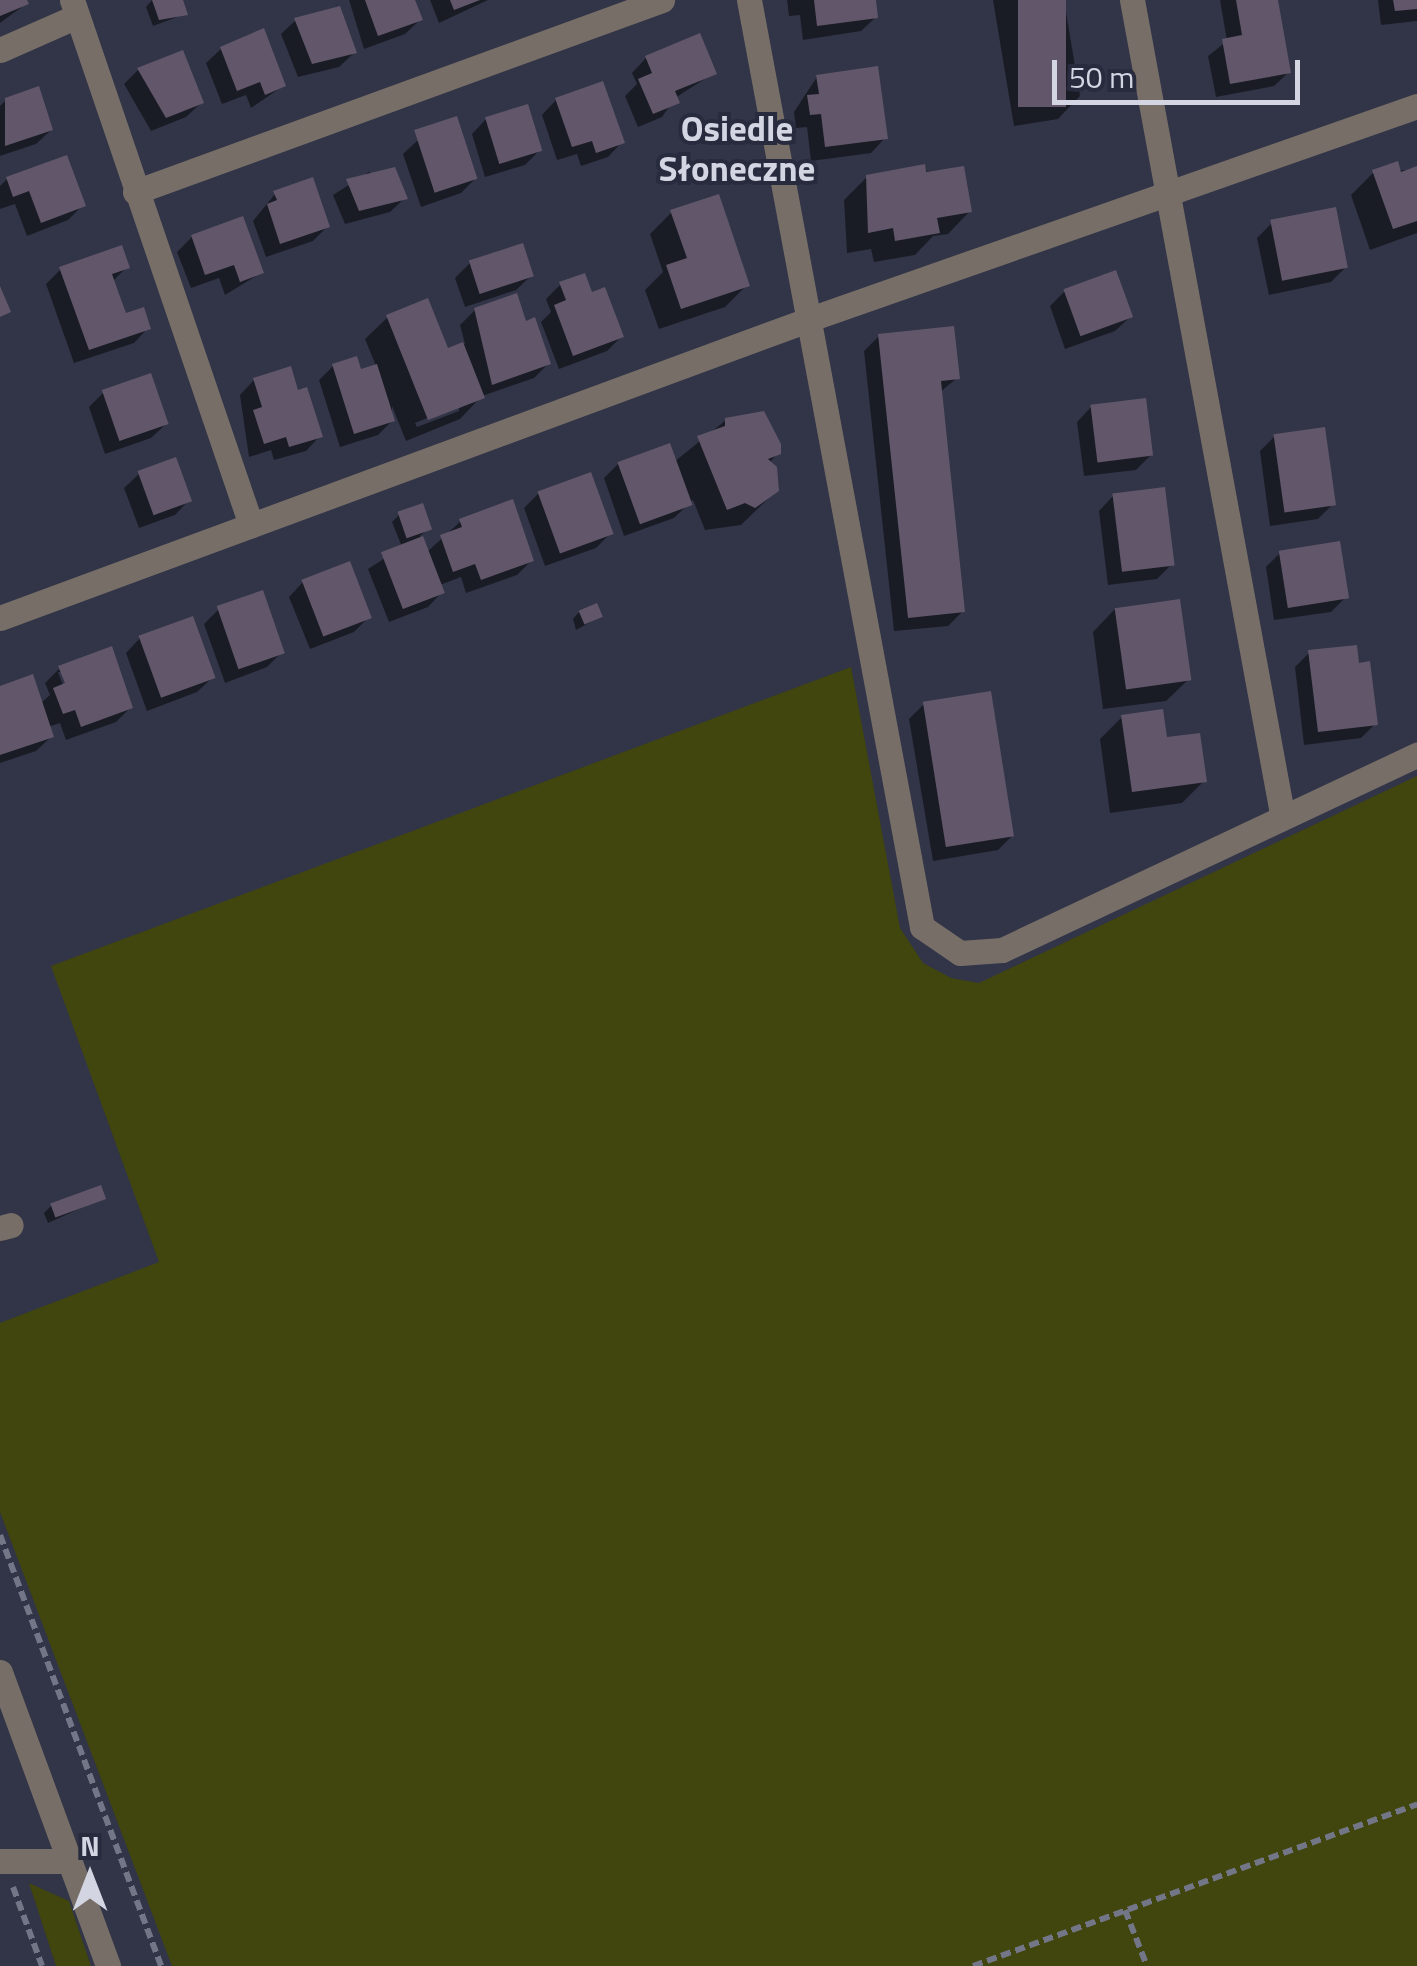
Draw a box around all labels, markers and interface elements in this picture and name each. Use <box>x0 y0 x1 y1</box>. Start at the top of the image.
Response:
scale bar <box>1057 40 1304 102</box>
text: 50 m <box>1069 54 1134 100</box>
district label: Osiedle Słoneczne <box>659 107 815 189</box>
text: N <box>80 1824 100 1867</box>
north arrow <box>40 1826 140 1926</box>

